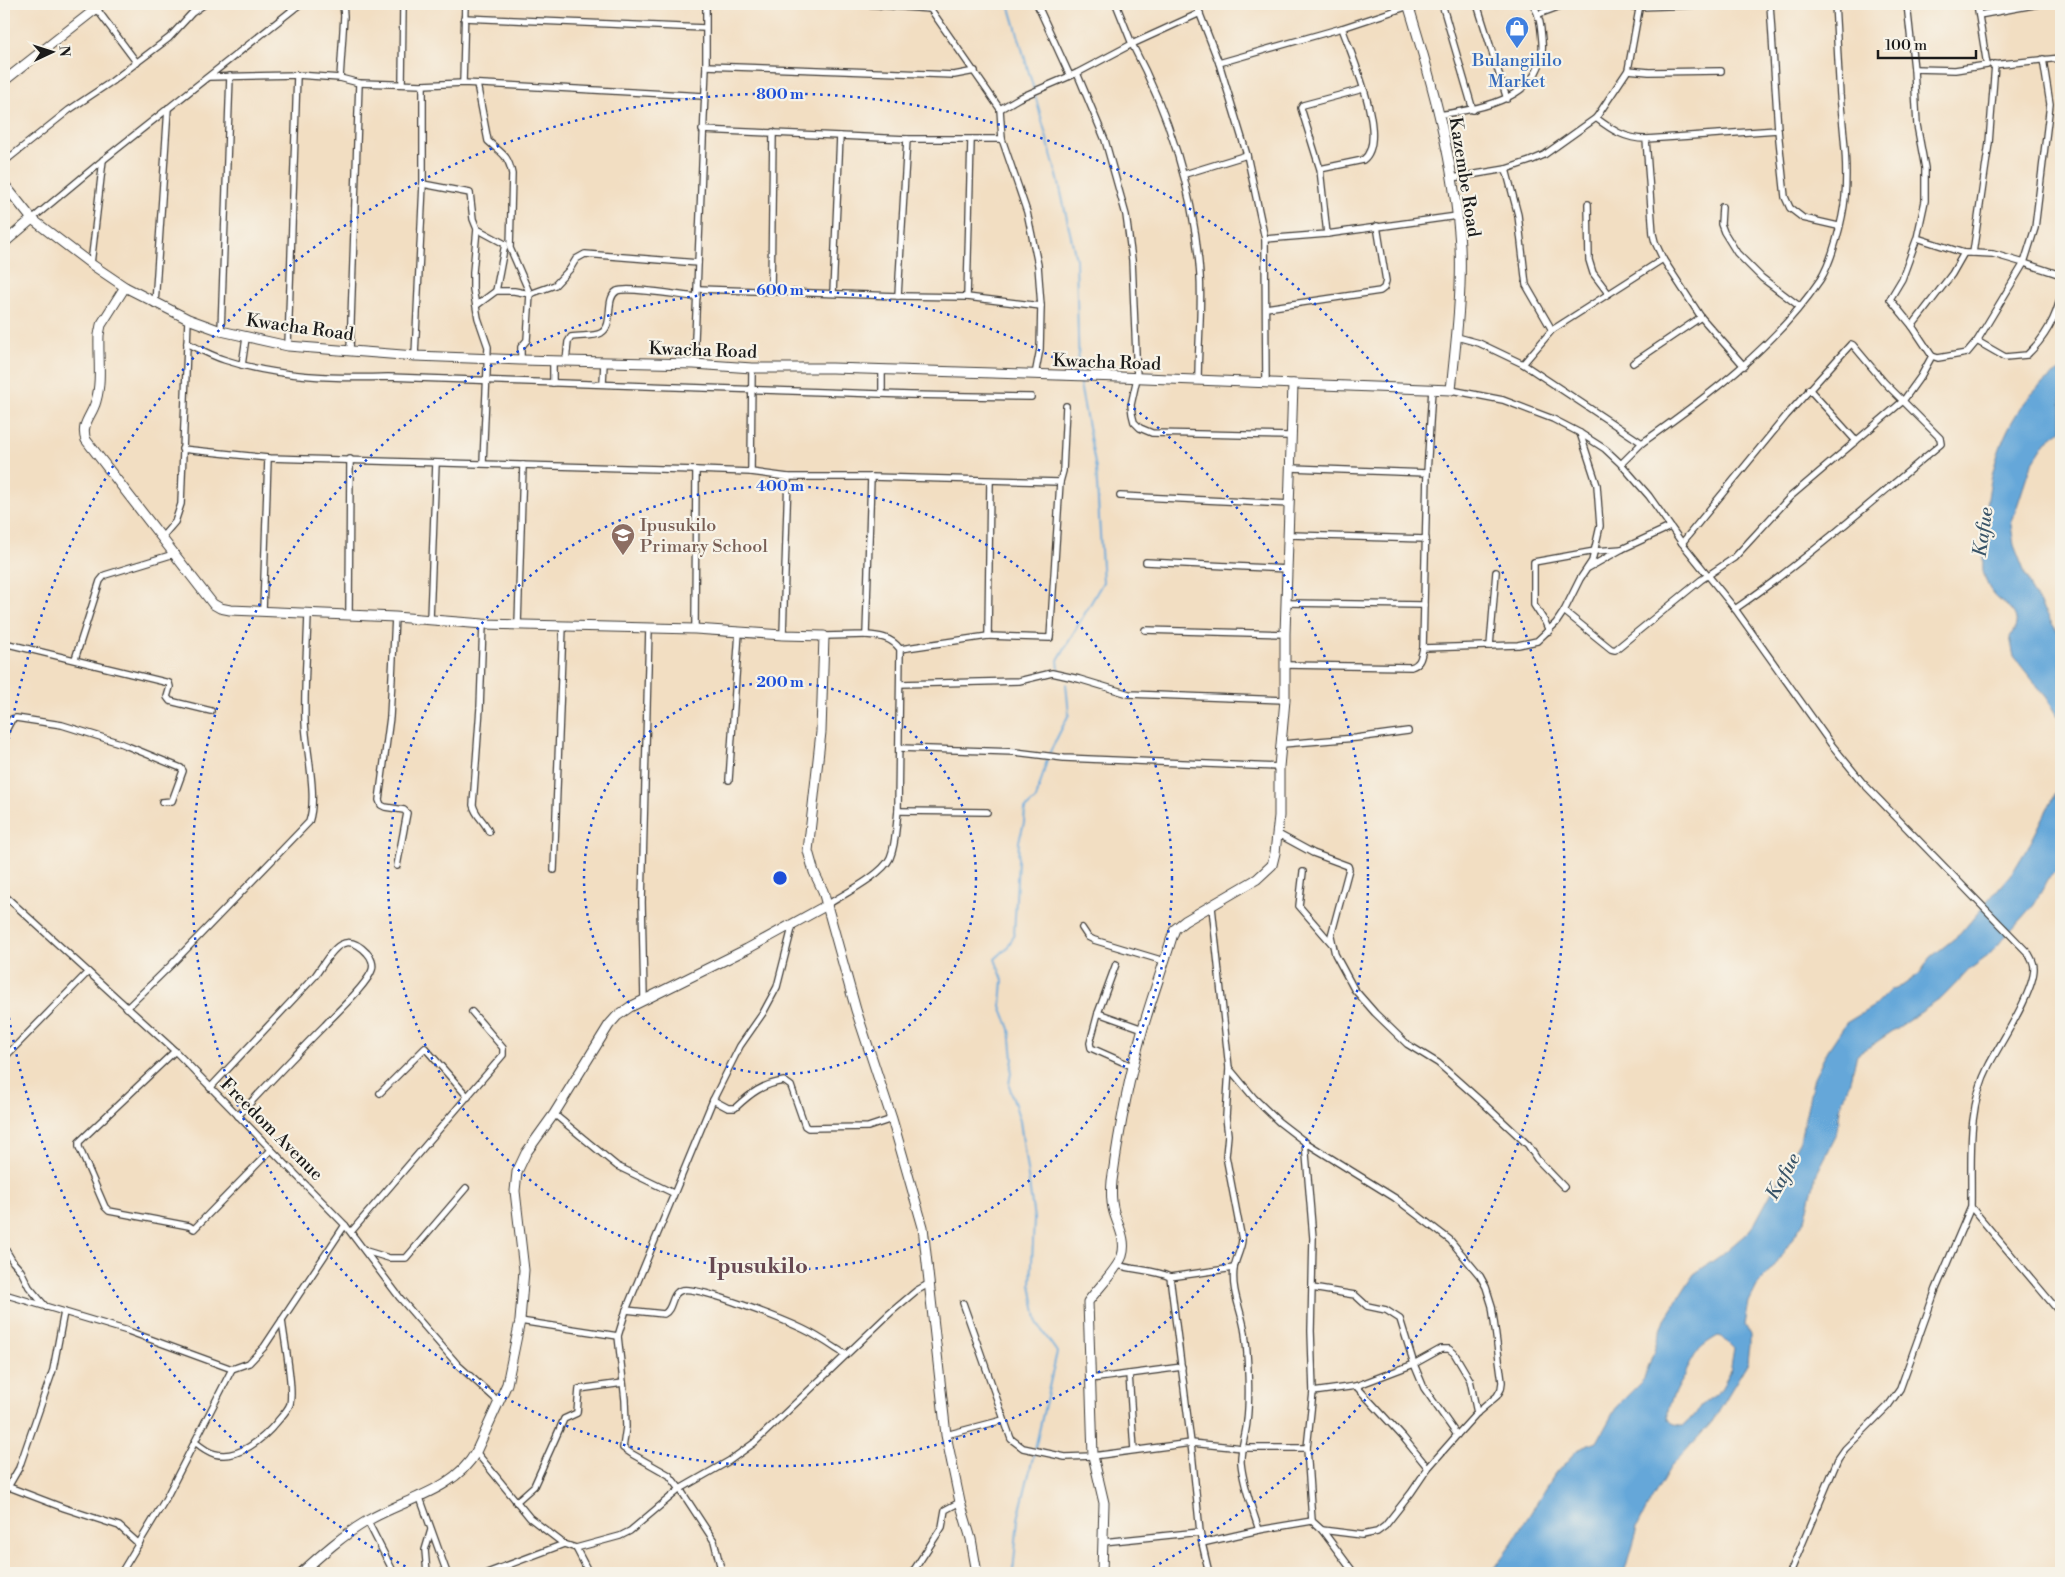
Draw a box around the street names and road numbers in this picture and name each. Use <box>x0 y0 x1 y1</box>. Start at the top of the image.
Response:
street label: Kazembe Road <box>1444 115 1485 240</box>
street label: Kwacha Road <box>245 309 356 347</box>
street label: Kwacha Road <box>648 337 758 364</box>
street label: Kwacha Road <box>1052 349 1162 376</box>
street label: Freedom Avenue <box>215 1073 328 1186</box>

